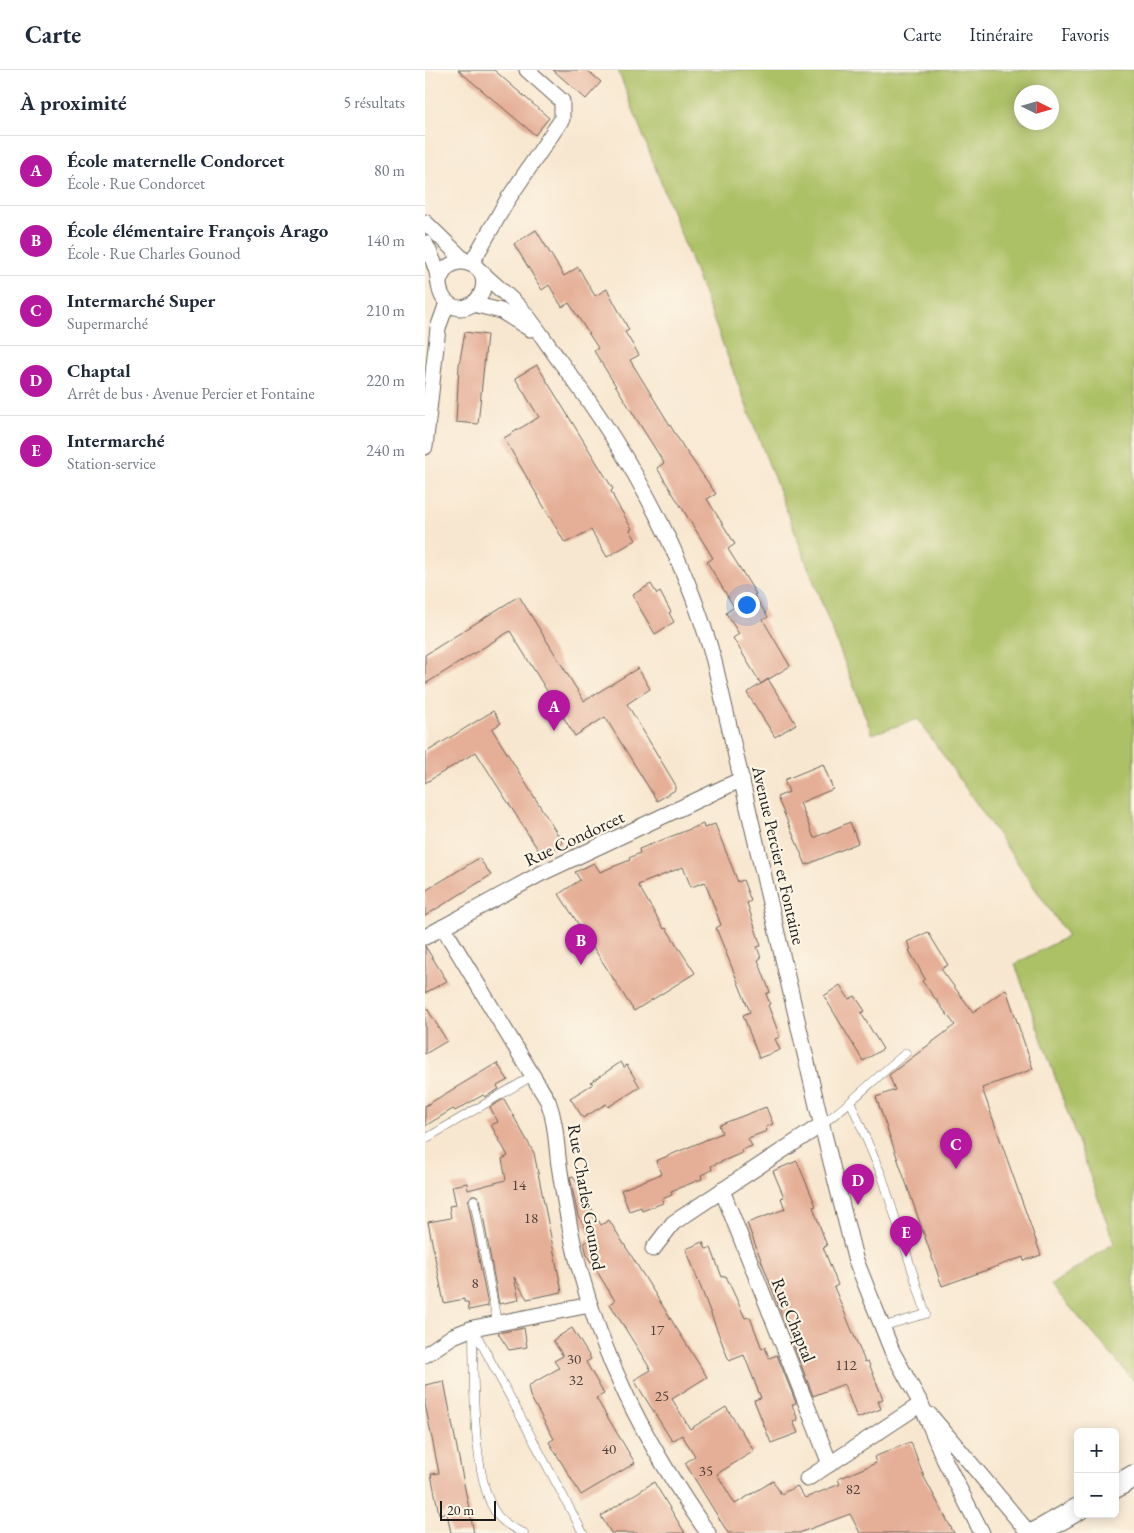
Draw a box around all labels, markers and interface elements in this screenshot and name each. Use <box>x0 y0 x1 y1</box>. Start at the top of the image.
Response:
text: Carte <box>25 19 81 50</box>
text: Carte <box>903 23 942 46</box>
text: Itinéraire <box>970 23 1033 46</box>
text: Favoris <box>1061 23 1109 46</box>
north arrow <box>1014 85 1059 130</box>
text: À proximité <box>20 89 127 116</box>
text: 5 résultats <box>343 92 405 113</box>
text: École maternelle Condorcet <box>67 148 285 173</box>
text: A <box>30 160 42 181</box>
text: 80 m <box>374 160 405 181</box>
text: École · Rue Condorcet <box>67 173 205 194</box>
text: École élémentaire François Arago <box>67 218 328 243</box>
text: B <box>31 230 41 251</box>
text: 140 m <box>366 230 405 251</box>
text: École · Rue Charles Gounod <box>67 243 241 264</box>
text: Intermarché Super <box>67 288 215 313</box>
text: C <box>30 300 42 321</box>
text: 210 m <box>366 300 405 321</box>
text: Supermarché <box>67 313 148 334</box>
text: Chaptal <box>67 358 131 383</box>
text: D <box>30 370 42 391</box>
text: 220 m <box>366 370 405 391</box>
text: Arrêt de bus · Avenue Percier et Fontaine <box>67 383 315 404</box>
text: Intermarché <box>67 428 165 453</box>
text: E <box>31 440 41 461</box>
text: 240 m <box>366 440 405 461</box>
text: Station-service <box>67 453 156 474</box>
your location <box>734 592 760 618</box>
pin: A <box>538 690 570 731</box>
street label: Avenue Percier et Fontaine <box>747 762 811 947</box>
street label: Rue Condorcet <box>520 805 628 871</box>
pin: B <box>565 924 597 965</box>
street label: Rue Charles Gounod <box>563 1122 611 1273</box>
pin: C <box>940 1128 972 1169</box>
pin: D <box>842 1164 874 1205</box>
house number: 14 <box>512 1175 527 1194</box>
house number: 18 <box>524 1208 538 1227</box>
pin: E <box>890 1216 922 1257</box>
house number: 8 <box>471 1273 479 1292</box>
street label: Rue Chaptal <box>767 1275 821 1365</box>
house number: 17 <box>650 1320 665 1339</box>
house number: 30 <box>567 1349 581 1368</box>
house number: 112 <box>835 1355 858 1374</box>
house number: 32 <box>569 1370 584 1389</box>
house number: 25 <box>655 1386 669 1405</box>
map controls <box>1074 1428 1119 1518</box>
button: + <box>1074 1428 1119 1473</box>
house number: 40 <box>602 1439 616 1458</box>
house number: 35 <box>699 1461 713 1480</box>
button: − <box>1074 1473 1119 1518</box>
house number: 82 <box>846 1479 861 1498</box>
scale bar <box>440 1498 496 1521</box>
text: 20 m <box>447 1501 474 1519</box>

